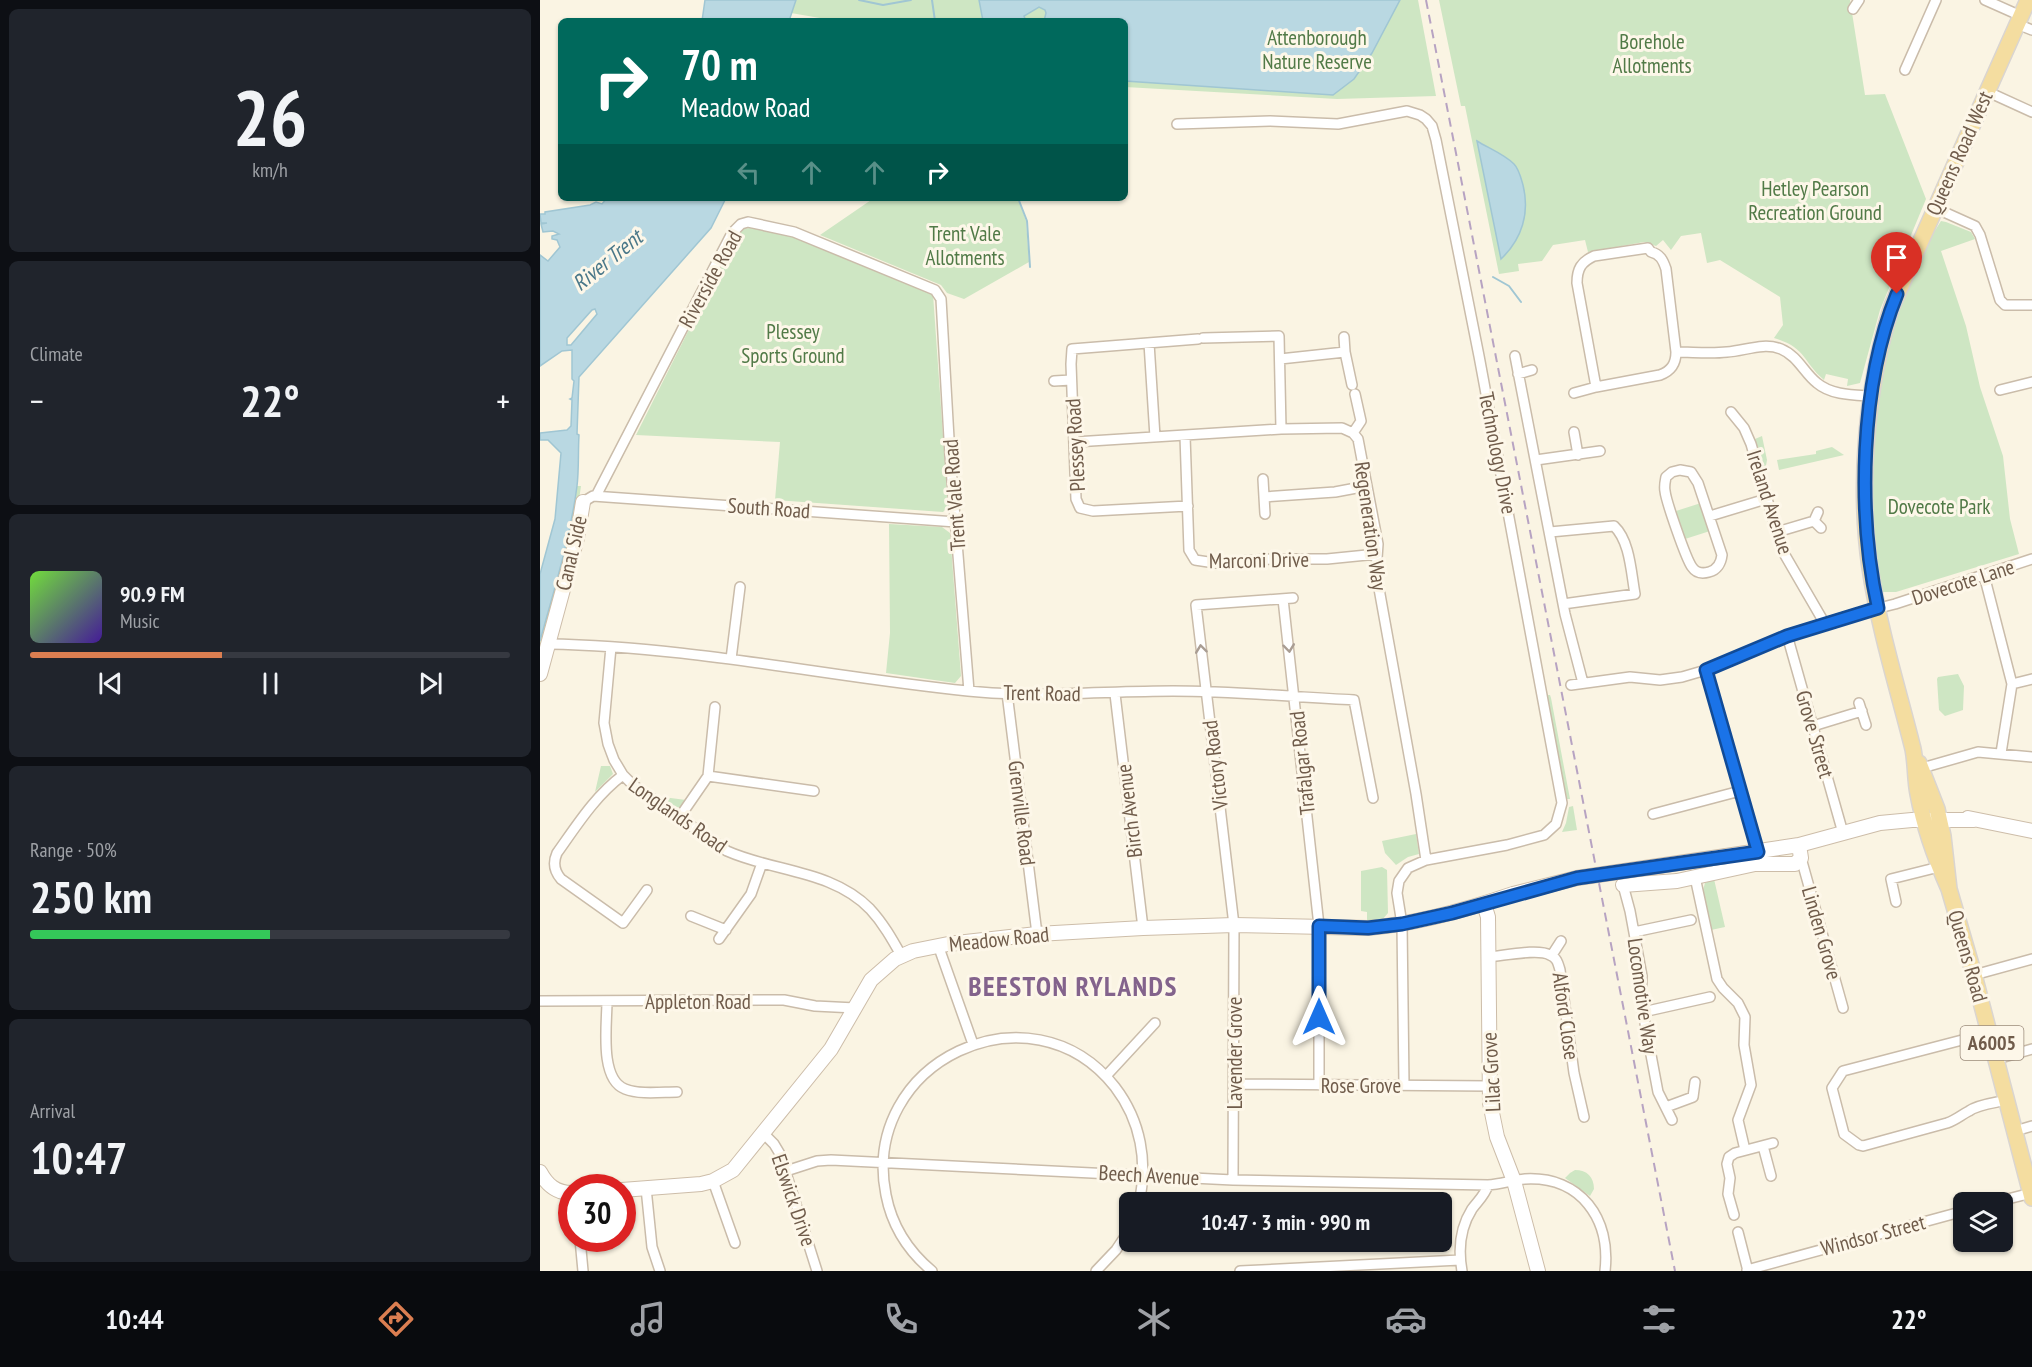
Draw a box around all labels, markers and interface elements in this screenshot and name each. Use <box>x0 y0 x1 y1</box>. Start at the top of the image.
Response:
park label: Attenborough Nature Reserve <box>1262 24 1372 75</box>
park label: Borehole Allotments <box>1612 28 1692 79</box>
text: 70 m <box>681 37 758 92</box>
icon: right <box>582 42 660 120</box>
text: 26 <box>233 67 307 168</box>
street label: Queens Road West <box>1920 86 1999 219</box>
text: Meadow Road <box>681 90 810 124</box>
icon: left <box>732 156 765 189</box>
icon: ahead <box>795 156 828 189</box>
icon: ahead <box>858 156 891 189</box>
icon: right <box>921 156 954 189</box>
text: km/h <box>252 157 288 183</box>
park label: Hetley Pearson Recreation Ground <box>1748 175 1882 226</box>
park label: Trent Vale Allotments <box>925 220 1005 271</box>
water label: River Trent <box>566 222 650 297</box>
street label: Riverside Road <box>672 226 748 332</box>
pin <box>1871 232 1922 294</box>
icon: arrive <box>1880 241 1913 274</box>
park label: Plessey Sports Ground <box>741 318 845 369</box>
text: Climate <box>30 341 83 367</box>
text: 22° <box>240 371 300 429</box>
text: − <box>30 379 44 422</box>
text: + <box>496 379 510 422</box>
street label: Technology Drive <box>1473 390 1523 516</box>
street label: Plessey Road <box>1059 398 1091 492</box>
street label: Trent Vale Road <box>937 438 971 552</box>
street label: Ireland Avenue <box>1740 447 1800 557</box>
street label: Regeneration Way <box>1349 460 1393 592</box>
street label: South Road <box>727 492 811 524</box>
park label: Dovecote Park <box>1888 493 1990 520</box>
street label: Canal Side <box>549 513 593 593</box>
street label: Marconi Drive <box>1209 546 1309 574</box>
street label: Dovecote Lane <box>1908 553 2018 611</box>
text: 90.9 FM <box>120 580 185 608</box>
text: Music <box>120 608 160 634</box>
one-way arrow <box>1195 644 1208 653</box>
one-way arrow <box>1282 644 1295 653</box>
icon: previous <box>94 667 127 700</box>
icon: pause <box>254 667 287 700</box>
icon: next <box>414 667 447 700</box>
street label: Trent Road <box>1003 679 1081 707</box>
street label: Grove Street <box>1790 687 1840 781</box>
street label: Trafalgar Road <box>1283 710 1321 816</box>
street label: Victory Road <box>1196 719 1234 812</box>
street label: Grenville Road <box>1002 759 1042 867</box>
street label: Birch Avenue <box>1110 763 1148 859</box>
street label: Longlands Road <box>624 771 732 859</box>
text: Range · 50% <box>30 837 117 863</box>
text: 250 km <box>30 867 152 925</box>
street label: Linden Grove <box>1796 883 1848 983</box>
street label: Queens Road <box>1942 907 1994 1005</box>
street label: Meadow Road <box>948 920 1050 958</box>
street label: Locomotive Way <box>1622 936 1665 1056</box>
district label: BEESTON RYLANDS <box>968 969 1178 1003</box>
street label: Alford Close <box>1547 971 1585 1061</box>
position arrow <box>1287 985 1351 1049</box>
street label: Appleton Road <box>645 988 751 1015</box>
street label: Lavender Grove <box>1221 997 1248 1109</box>
road number: A6005 <box>1960 1026 2024 1060</box>
street label: Lilac Grove <box>1475 1031 1507 1113</box>
street label: Rose Grove <box>1321 1072 1401 1099</box>
text: Arrival <box>30 1098 75 1124</box>
text: 10:47 <box>30 1128 127 1186</box>
street label: Elswick Drive <box>766 1150 822 1250</box>
street label: Beech Avenue <box>1098 1159 1200 1191</box>
speed limit sign: 30 <box>558 1174 636 1252</box>
map controls <box>1953 1192 2013 1252</box>
button: layers <box>1953 1192 2013 1252</box>
text: 10:47 · 3 min · 990 m <box>1201 1208 1370 1236</box>
street label: Windsor Street <box>1818 1208 1928 1262</box>
icon: directions <box>375 1298 417 1340</box>
icon: music <box>627 1298 669 1340</box>
icon: phone <box>880 1298 922 1340</box>
icon: climate <box>1133 1298 1175 1340</box>
icon: car <box>1385 1298 1427 1340</box>
icon: filters <box>1638 1298 1680 1340</box>
text: 10:44 <box>105 1302 164 1336</box>
text: 22° <box>1891 1302 1927 1336</box>

